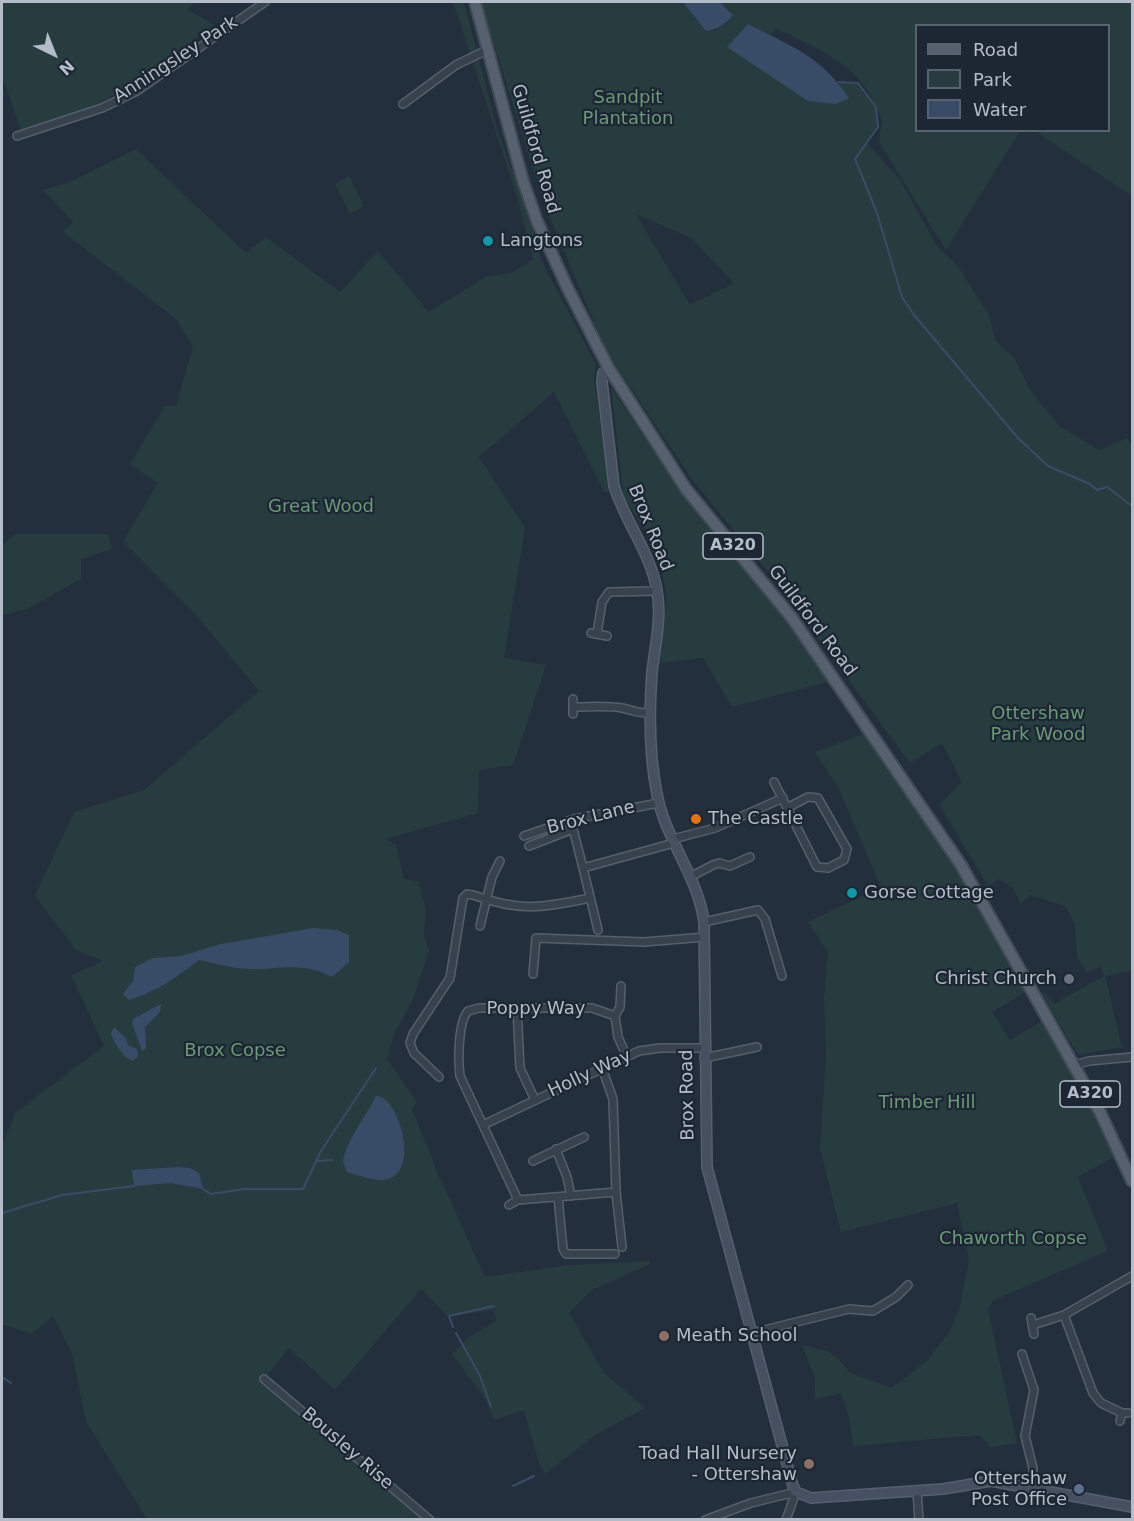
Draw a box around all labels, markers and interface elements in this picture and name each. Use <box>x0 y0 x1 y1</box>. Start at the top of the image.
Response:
street label: Anningsley Park <box>110 12 242 108</box>
north arrow <box>24 24 84 84</box>
legend <box>915 24 1110 132</box>
text: Road <box>973 39 1018 60</box>
text: N <box>55 56 78 79</box>
text: Park <box>973 69 1012 90</box>
street label: Guildford Road <box>506 82 564 216</box>
park label: Sandpit Plantation <box>583 87 673 130</box>
text: Water <box>973 99 1026 120</box>
place label: Langtons <box>500 230 583 252</box>
marker: Langtons <box>481 234 495 248</box>
street label: Brox Road <box>623 482 677 574</box>
park label: Great Wood <box>268 496 374 518</box>
road number: A320 <box>703 533 763 559</box>
street label: Guildford Road <box>763 561 861 681</box>
park label: Ottershaw Park Wood <box>991 703 1085 746</box>
street label: Brox Lane <box>545 797 637 839</box>
place label: The Castle <box>708 808 803 830</box>
marker: The Castle <box>689 812 703 826</box>
place label: Gorse Cottage <box>864 882 994 904</box>
marker: Gorse Cottage <box>845 886 859 900</box>
place label: Christ Church <box>935 968 1057 990</box>
marker: Christ Church <box>1062 972 1076 986</box>
street label: Poppy Way <box>487 998 585 1020</box>
park label: Brox Copse <box>184 1040 286 1062</box>
street label: Holly Way <box>545 1045 635 1103</box>
street label: Brox Road <box>676 1049 700 1141</box>
road number: A320 <box>1060 1081 1120 1107</box>
park label: Timber Hill <box>878 1092 976 1114</box>
park label: Chaworth Copse <box>939 1228 1087 1250</box>
place label: Meath School <box>676 1325 798 1347</box>
marker: Meath School <box>657 1329 671 1343</box>
street label: Bousley Rise <box>297 1403 397 1495</box>
place label: Toad Hall Nursery - Ottershaw <box>639 1443 797 1486</box>
marker: Toad Hall Nursery - Ottershaw <box>802 1457 816 1471</box>
place label: Ottershaw Post Office <box>971 1468 1067 1510</box>
marker: Ottershaw Post Office <box>1072 1482 1086 1496</box>

